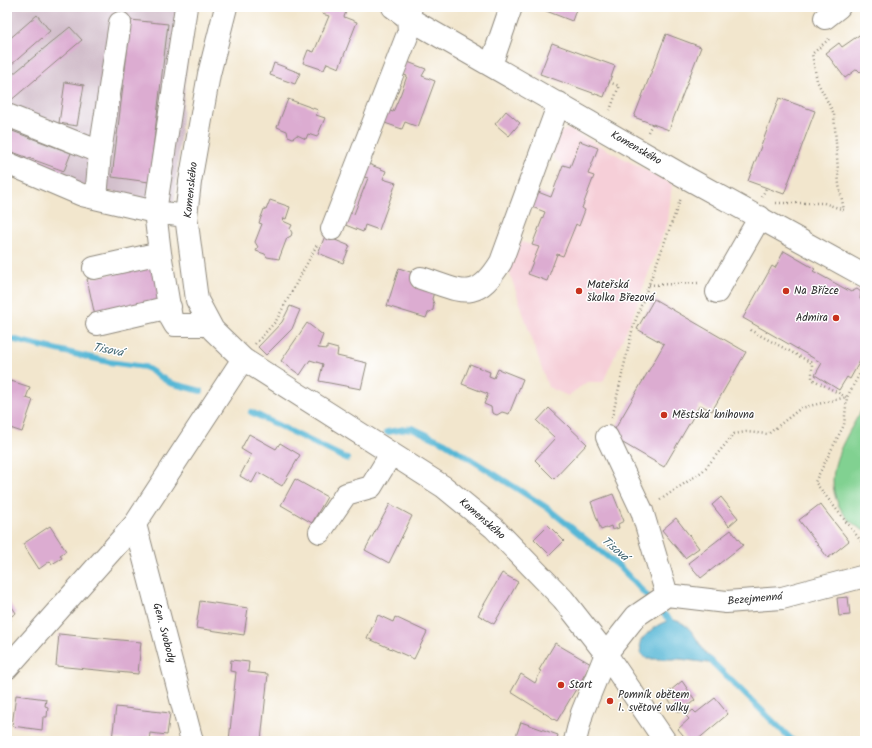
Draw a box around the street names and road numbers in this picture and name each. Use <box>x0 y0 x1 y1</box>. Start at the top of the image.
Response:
street label: Komenského <box>607 126 665 170</box>
street label: Komenského <box>179 161 203 219</box>
street label: Komenského <box>455 494 509 544</box>
street label: Bezejmenná <box>727 587 785 610</box>
street label: Gen. Svobody <box>147 601 181 666</box>

